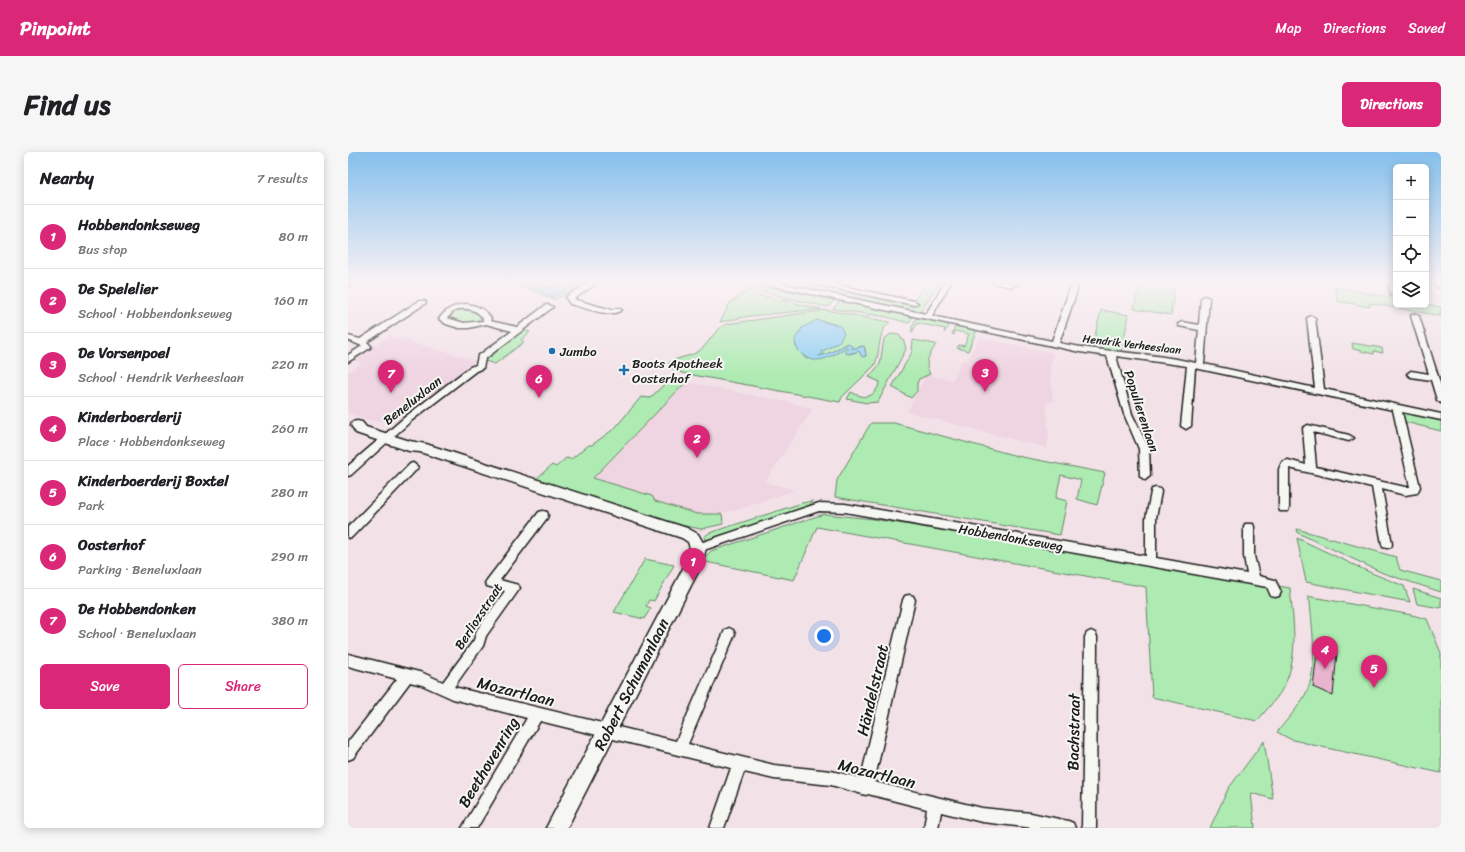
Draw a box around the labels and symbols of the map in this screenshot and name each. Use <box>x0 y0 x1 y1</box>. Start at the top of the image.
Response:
street label: Hendrik Verheeslaan <box>1082 329 1182 360</box>
place label: Jumbo <box>559 340 597 363</box>
marker: Jumbo <box>547 346 557 356</box>
place label: Boots Apotheek Oosterhof <box>632 352 723 390</box>
pin: 3 <box>972 359 998 392</box>
pin: 7 <box>378 360 404 393</box>
pin: 6 <box>526 365 552 398</box>
marker: Boots Apotheek Oosterhof <box>619 365 629 375</box>
street label: Populierenlaan <box>1117 367 1166 455</box>
street label: Beneluxlaan <box>378 370 447 431</box>
pin: 2 <box>684 425 710 458</box>
street label: Hobbendonkseweg <box>957 517 1065 558</box>
pin: 1 <box>680 548 706 581</box>
street label: Berliozstraat <box>448 578 509 654</box>
street label: Robert Schumanlaan <box>586 613 677 756</box>
your location <box>814 626 834 646</box>
pin: 4 <box>1312 636 1338 669</box>
street label: Händelstraat <box>848 641 897 739</box>
pin: 5 <box>1361 655 1387 688</box>
street label: Mozartlaan <box>474 668 558 715</box>
street label: Bachstraat <box>1058 693 1089 771</box>
street label: Beethovenring <box>450 711 527 813</box>
street label: Mozartlaan <box>835 750 919 797</box>

